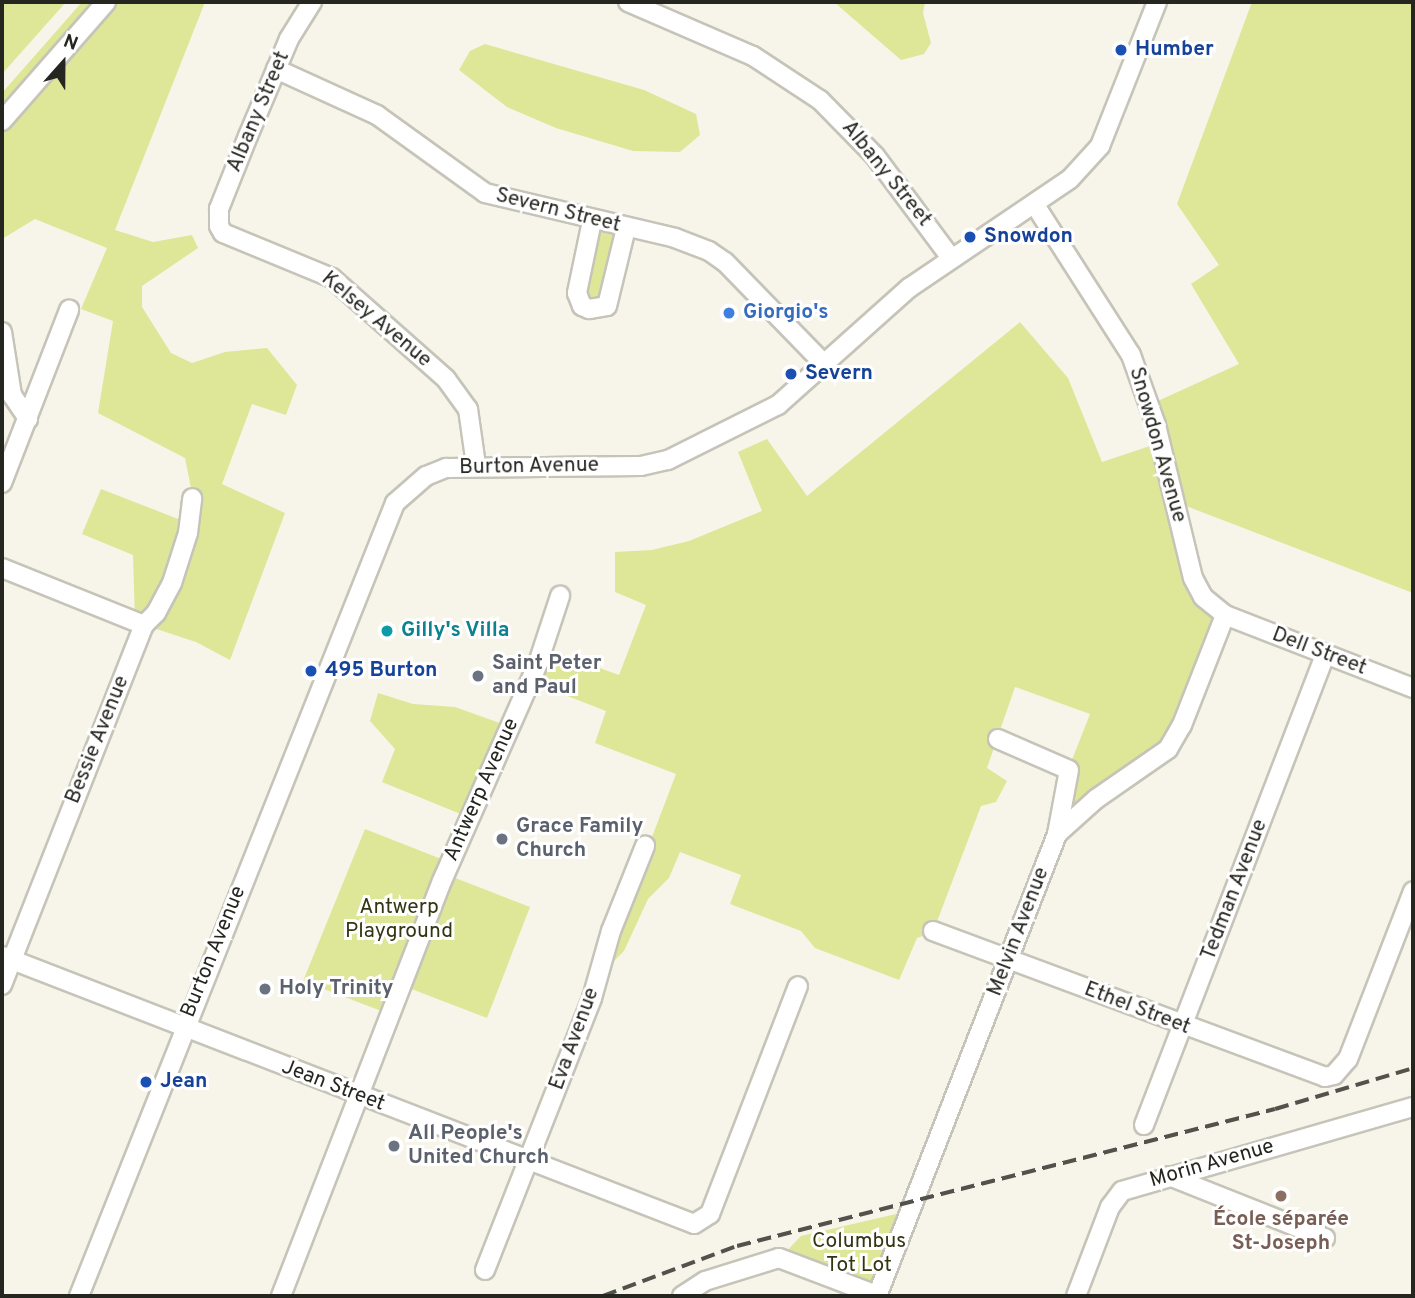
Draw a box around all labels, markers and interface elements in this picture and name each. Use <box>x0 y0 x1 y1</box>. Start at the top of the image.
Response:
north arrow <box>28 28 98 98</box>
text: N <box>60 30 81 57</box>
place label: Humber <box>1135 37 1214 63</box>
marker: Humber <box>1113 42 1129 58</box>
street label: Albany Street <box>222 48 296 176</box>
street label: Albany Street <box>836 116 936 232</box>
street label: Severn Street <box>493 183 623 239</box>
place label: Snowdon <box>984 224 1073 250</box>
marker: Snowdon <box>962 229 978 245</box>
street label: Kelsey Avenue <box>315 266 437 374</box>
place label: Giorgio's <box>743 300 829 326</box>
marker: Giorgio's <box>721 305 737 321</box>
place label: Severn <box>805 361 873 387</box>
street label: Snowdon Avenue <box>1123 364 1191 526</box>
marker: Severn <box>783 366 799 382</box>
street label: Burton Avenue <box>459 453 599 481</box>
place label: Gilly's Villa <box>401 618 510 644</box>
street label: Dell Street <box>1268 622 1370 682</box>
marker: Gilly's Villa <box>379 623 395 639</box>
place label: Saint Peter and Paul <box>492 651 602 701</box>
place label: 495 Burton <box>325 658 438 684</box>
marker: 495 Burton <box>303 663 319 679</box>
marker: Saint Peter and Paul <box>470 668 486 684</box>
street label: Bessie Avenue <box>61 672 135 808</box>
street label: Antwerp Avenue <box>439 714 525 866</box>
place label: Grace Family Church <box>516 814 643 864</box>
street label: Tedman Avenue <box>1196 815 1274 965</box>
marker: Grace Family Church <box>494 831 510 847</box>
street label: Melvin Avenue <box>983 864 1055 1000</box>
street label: Burton Avenue <box>176 882 252 1022</box>
park label: Antwerp Playground <box>345 895 453 945</box>
place label: Holy Trinity <box>279 976 393 1002</box>
street label: Ethel Street <box>1080 977 1194 1041</box>
marker: Holy Trinity <box>257 981 273 997</box>
street label: Eva Avenue <box>545 984 605 1094</box>
street label: Jean Street <box>278 1055 388 1117</box>
place label: Jean <box>160 1069 208 1095</box>
marker: Jean <box>138 1074 154 1090</box>
place label: All People's United Church <box>408 1121 549 1171</box>
street label: Morin Avenue <box>1147 1134 1277 1194</box>
marker: All People's United Church <box>386 1138 402 1154</box>
marker: École séparée St-Joseph <box>1273 1188 1289 1204</box>
place label: École séparée St-Joseph <box>1213 1207 1349 1257</box>
park label: Columbus Tot Lot <box>812 1229 906 1279</box>

